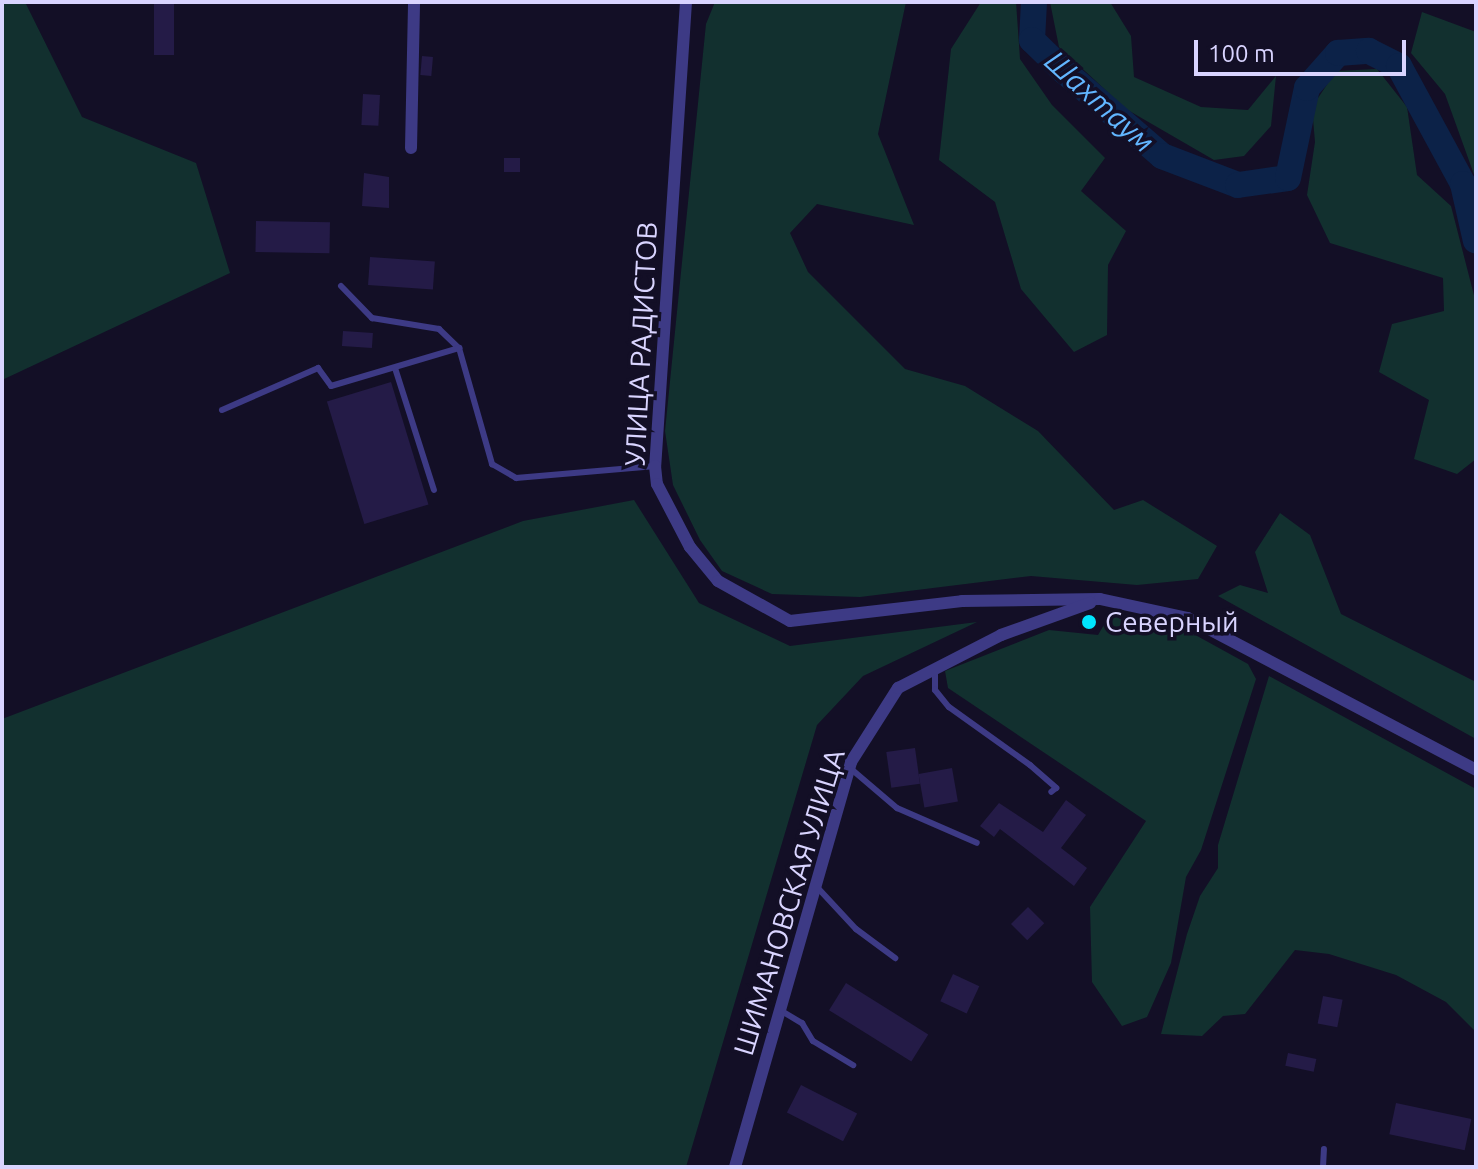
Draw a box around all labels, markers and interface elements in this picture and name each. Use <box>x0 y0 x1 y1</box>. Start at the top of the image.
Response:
scale bar <box>1198 24 1410 74</box>
text: 100 m <box>1208 40 1275 67</box>
water label: Шахтаум <box>1038 43 1162 159</box>
street label: УЛИЦА РАДИСТОВ <box>618 221 664 467</box>
place label: Северный <box>1105 605 1239 639</box>
marker: Северный <box>1080 613 1098 631</box>
street label: ШИМАНОВСКАЯ УЛИЦА <box>726 745 852 1059</box>

